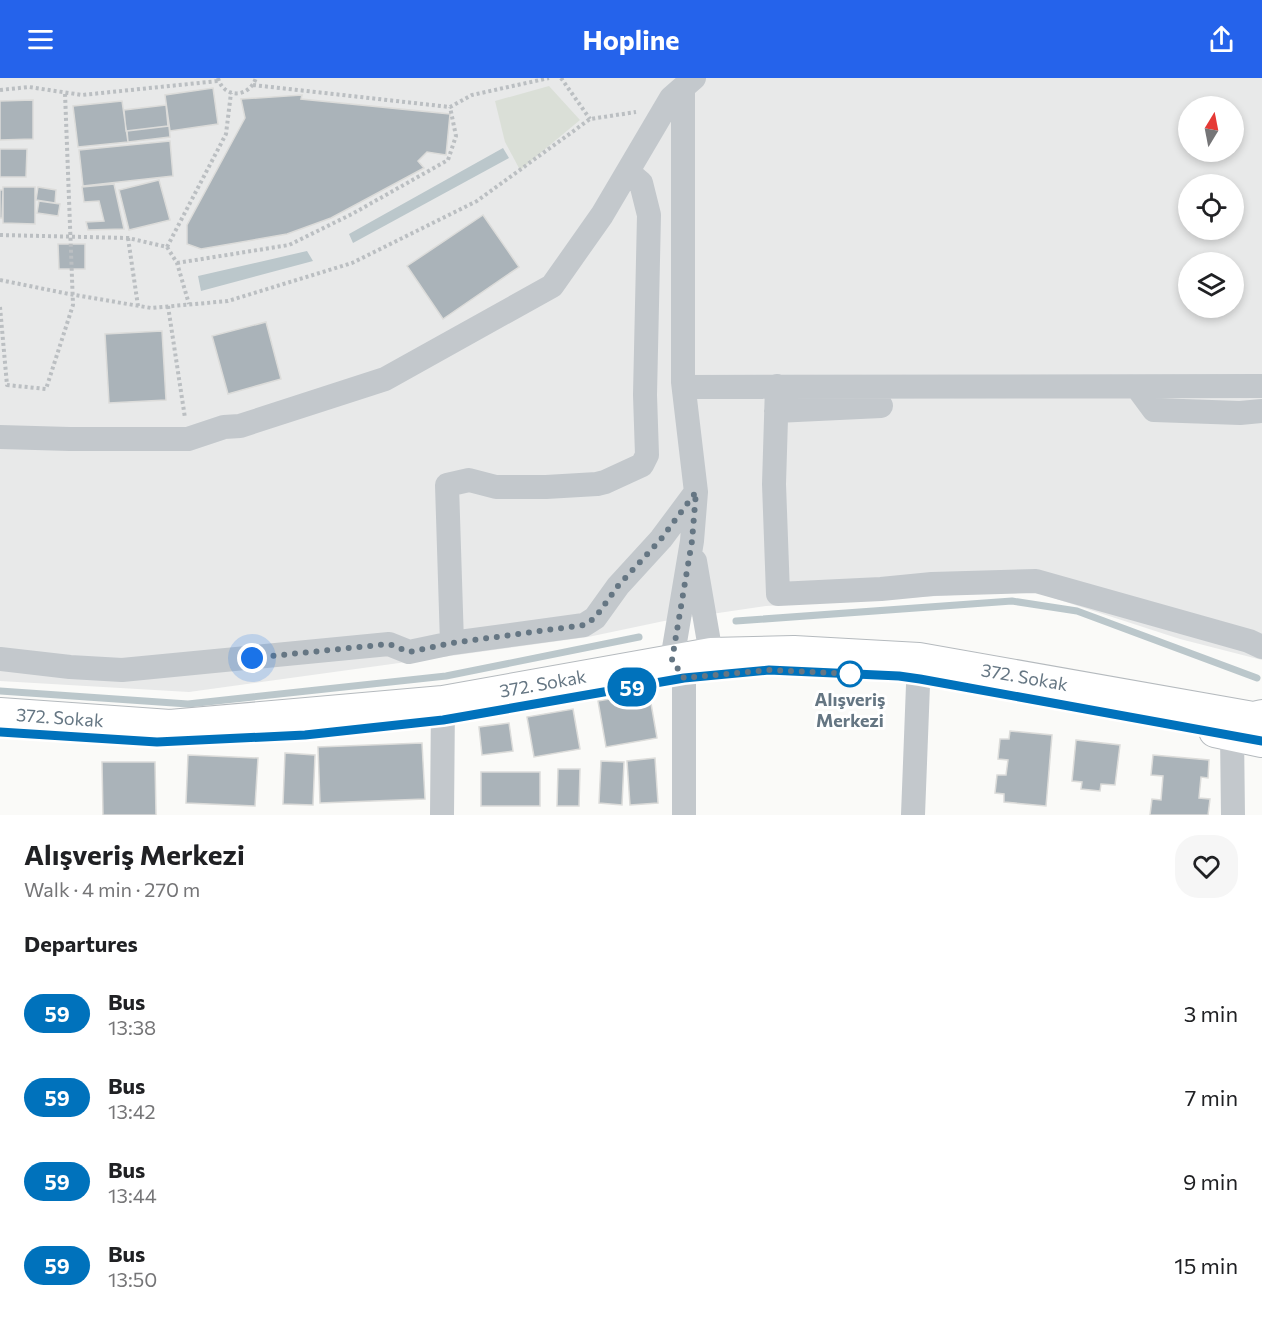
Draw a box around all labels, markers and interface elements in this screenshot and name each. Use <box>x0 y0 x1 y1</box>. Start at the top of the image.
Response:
icon: menu <box>24 23 57 56</box>
text: Hopline <box>582 23 680 56</box>
icon: share <box>1205 23 1238 56</box>
north arrow <box>1178 96 1244 162</box>
map controls <box>1178 96 1244 318</box>
button: locate <box>1178 174 1244 240</box>
button: layers <box>1178 252 1244 318</box>
your location <box>237 643 267 673</box>
street label: 372. Sokak <box>979 658 1070 695</box>
marker: Alışveriş Merkezi <box>837 661 863 687</box>
street label: 372. Sokak <box>498 665 588 702</box>
line badge: 59 <box>605 668 659 706</box>
text: 59 <box>619 675 645 700</box>
place label: Alışveriş Merkezi <box>815 688 885 731</box>
street label: 372. Sokak <box>15 703 105 731</box>
button: heart <box>1175 835 1238 898</box>
text: Alışveriş Merkezi <box>24 837 245 871</box>
text: Walk · 4 min · 270 m <box>24 877 200 901</box>
text: Departures <box>24 930 138 957</box>
text: Bus <box>108 988 145 1015</box>
text: 3 min <box>1184 1000 1238 1027</box>
text: 59 <box>44 1001 70 1026</box>
text: 13:38 <box>108 1015 156 1039</box>
text: Bus <box>108 1072 145 1099</box>
text: 7 min <box>1185 1084 1238 1111</box>
text: 59 <box>44 1085 70 1110</box>
text: 13:42 <box>108 1099 155 1123</box>
text: Bus <box>108 1156 145 1183</box>
text: 9 min <box>1183 1168 1238 1195</box>
text: 59 <box>44 1169 70 1194</box>
text: 13:44 <box>108 1183 157 1207</box>
text: Bus <box>108 1240 145 1267</box>
text: 15 min <box>1174 1252 1238 1279</box>
text: 59 <box>44 1253 70 1278</box>
text: 13:50 <box>108 1267 157 1291</box>

